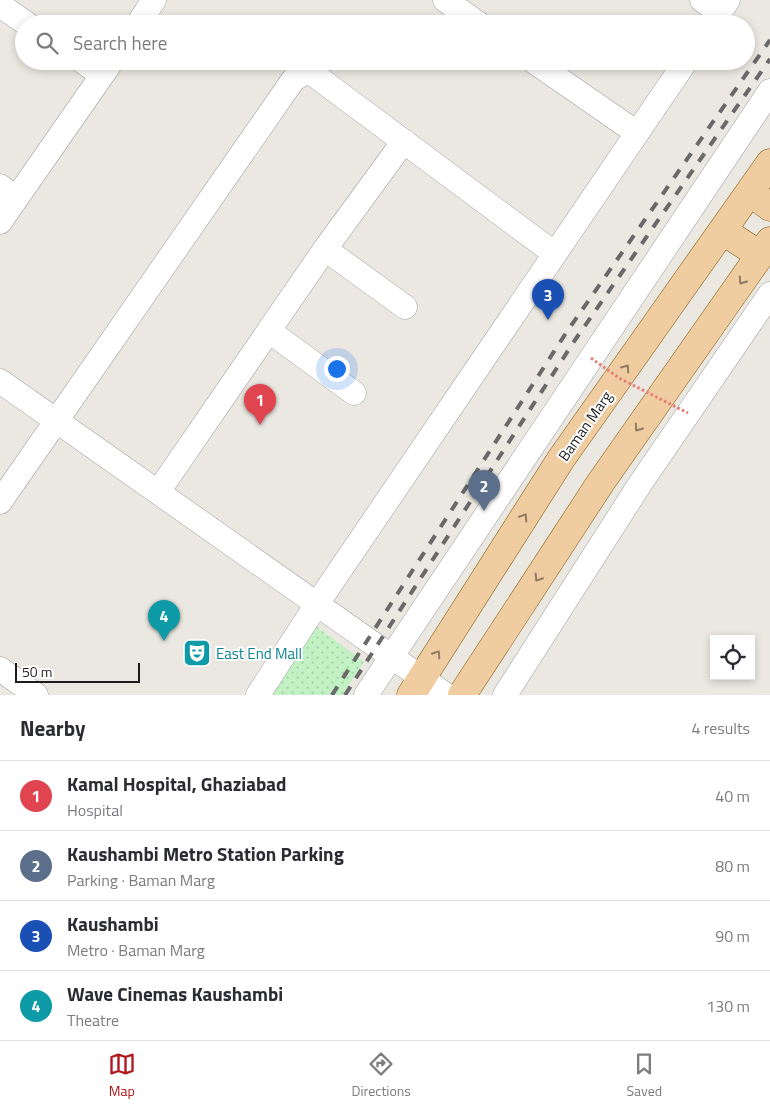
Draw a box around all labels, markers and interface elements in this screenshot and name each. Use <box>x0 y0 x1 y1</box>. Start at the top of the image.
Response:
search box <box>15 15 755 70</box>
text: Search here <box>73 28 167 57</box>
icon: search <box>33 29 61 57</box>
one-way arrow <box>739 275 748 285</box>
pin: 3 <box>532 279 564 320</box>
your location <box>324 356 350 382</box>
one-way arrow <box>620 364 629 374</box>
pin: 1 <box>244 384 276 425</box>
street label: Baman Marg <box>552 386 618 466</box>
one-way arrow <box>635 422 644 432</box>
pin: 2 <box>468 470 500 511</box>
one-way arrow <box>518 513 528 522</box>
one-way arrow <box>535 572 544 581</box>
pin: 4 <box>148 600 180 641</box>
map controls <box>710 635 755 680</box>
button: locate <box>710 635 755 680</box>
theatre icon: East End Mall <box>182 638 212 668</box>
place label: East End Mall <box>216 642 302 665</box>
one-way arrow <box>431 650 440 660</box>
scale bar <box>15 660 140 683</box>
text: 50 m <box>22 661 52 682</box>
text: Nearby <box>20 712 85 744</box>
text: 4 results <box>691 716 750 740</box>
text: Kamal Hospital, Ghaziabad <box>67 769 286 798</box>
text: 1 <box>32 784 40 808</box>
text: 40 m <box>715 784 750 808</box>
text: Hospital <box>67 798 123 822</box>
text: Kaushambi Metro Station Parking <box>67 839 344 868</box>
text: 2 <box>32 854 40 878</box>
text: 80 m <box>715 854 750 878</box>
text: Parking · Baman Marg <box>67 868 215 892</box>
text: Kaushambi <box>67 909 159 938</box>
text: 3 <box>32 924 40 948</box>
text: 90 m <box>715 924 750 948</box>
text: Metro · Baman Marg <box>67 938 205 962</box>
text: Wave Cinemas Kaushambi <box>67 979 283 1008</box>
text: 4 <box>32 994 40 1018</box>
text: 130 m <box>706 994 750 1018</box>
text: Theatre <box>67 1008 119 1032</box>
tab: Map <box>108 1050 136 1101</box>
tab: Directions <box>351 1050 411 1101</box>
tab: Saved <box>627 1050 662 1101</box>

